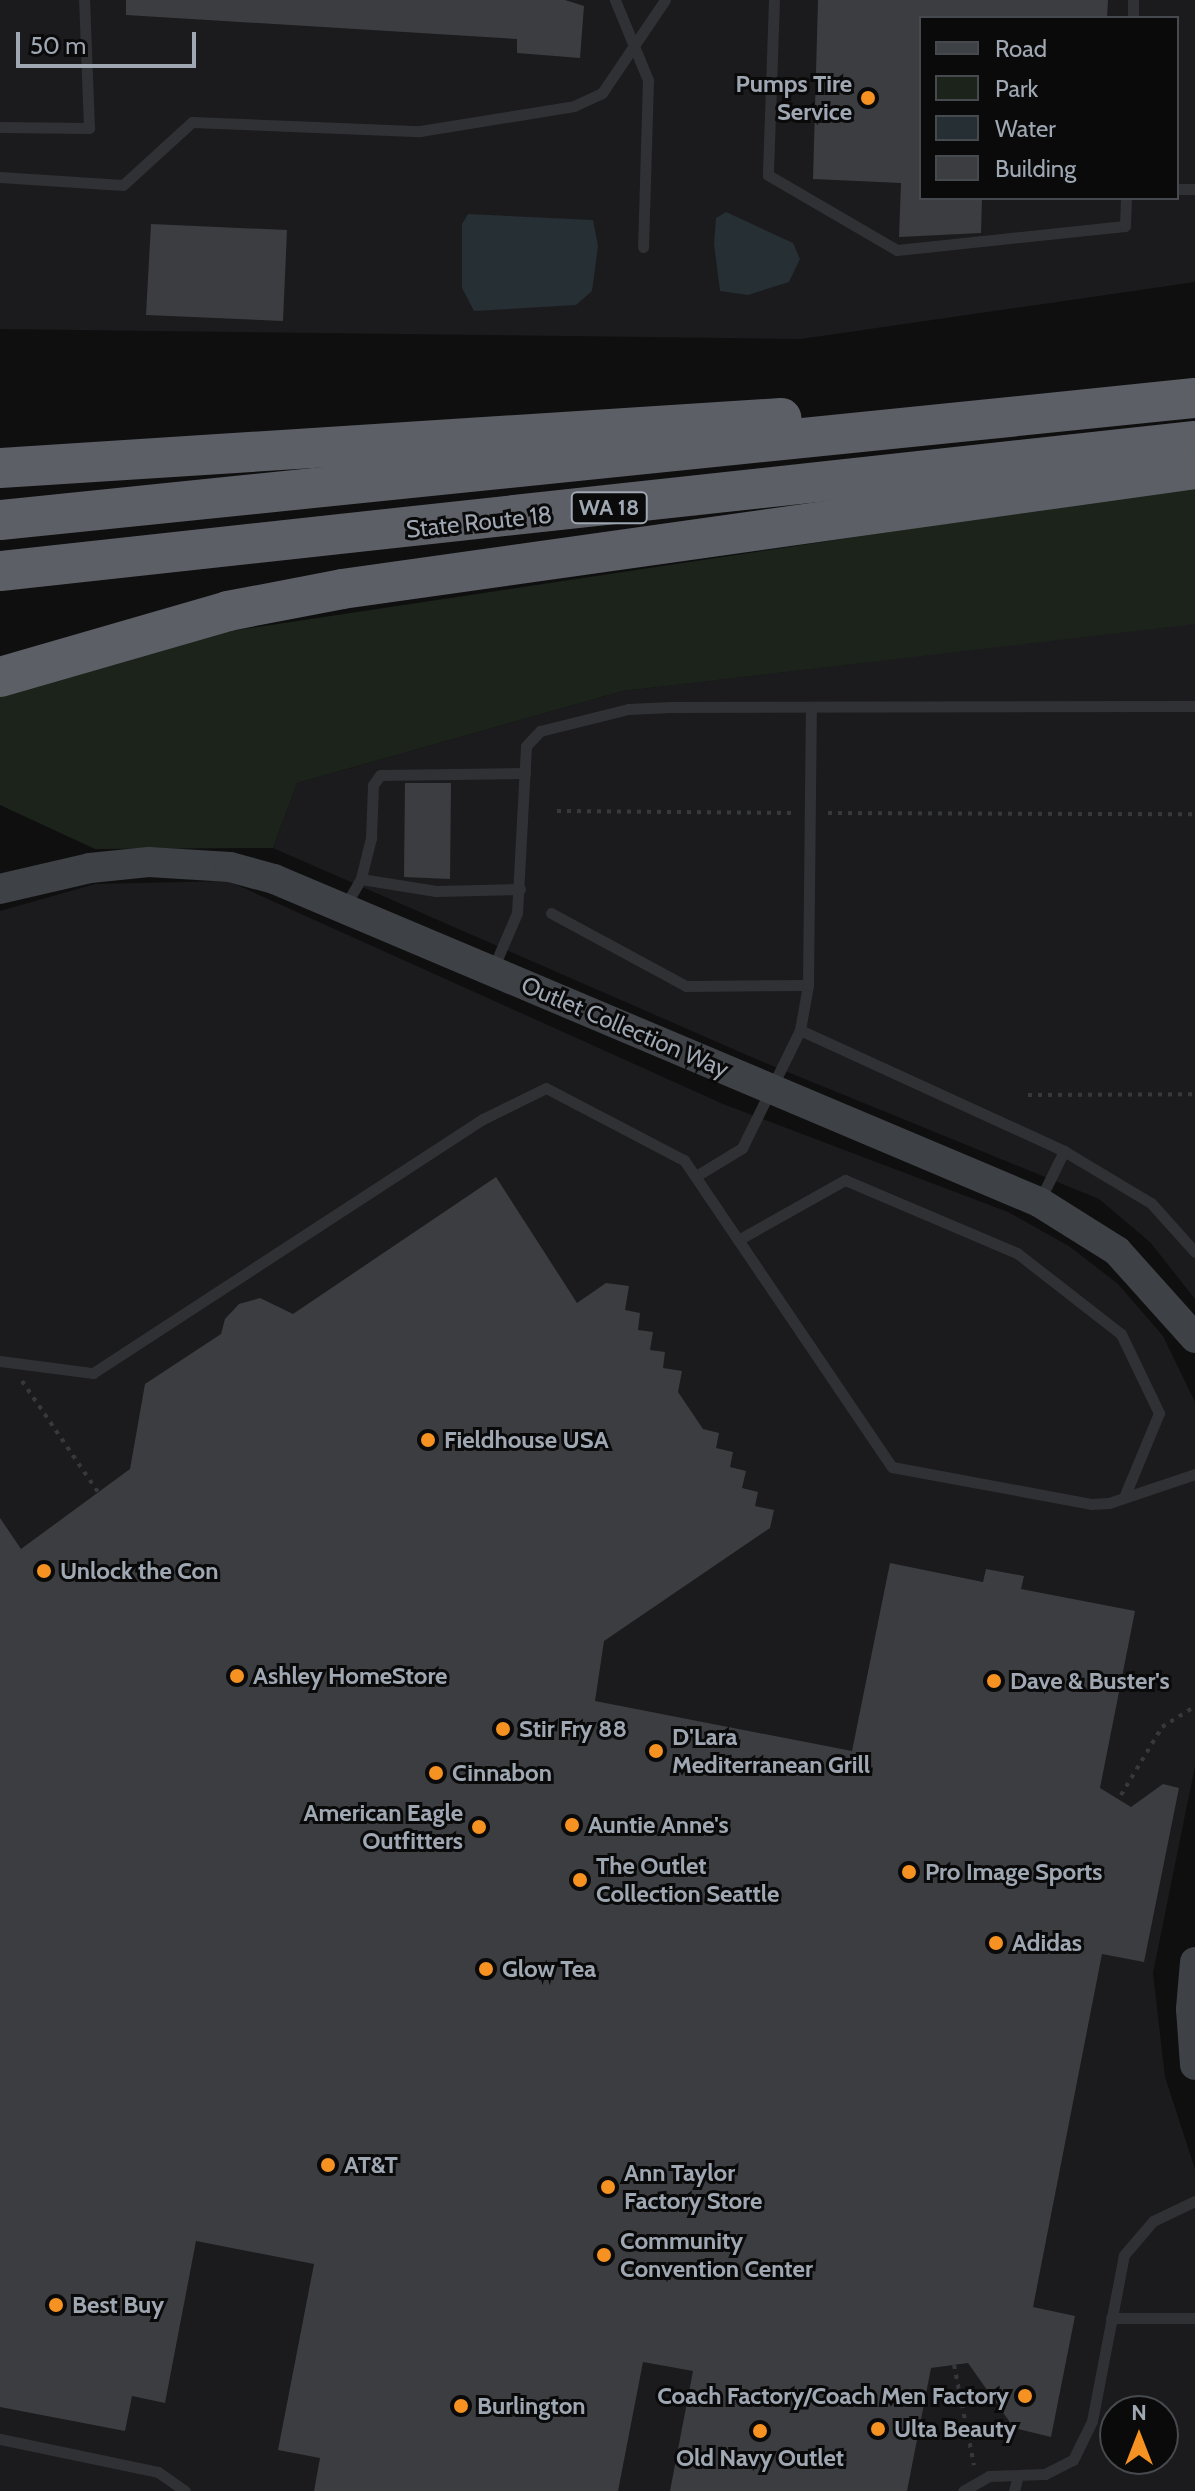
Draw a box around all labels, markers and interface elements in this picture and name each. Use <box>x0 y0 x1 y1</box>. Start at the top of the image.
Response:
scale bar <box>20 16 200 66</box>
legend <box>919 16 1179 200</box>
text: 50 m <box>30 31 86 60</box>
text: Road <box>995 34 1047 63</box>
place label: Pumps Tire Service <box>736 70 852 126</box>
text: Park <box>995 74 1038 103</box>
marker: Pumps Tire Service <box>859 89 877 107</box>
text: Water <box>995 114 1056 143</box>
text: Building <box>995 154 1076 183</box>
road number: WA 18 <box>569 490 649 526</box>
street label: State Route 18 <box>405 500 553 544</box>
street label: Outlet Collection Way <box>517 970 733 1084</box>
place label: Fieldhouse USA <box>444 1426 609 1454</box>
marker: Fieldhouse USA <box>419 1431 437 1449</box>
place label: Unlock the Con <box>60 1557 218 1585</box>
marker: Unlock the Con <box>35 1562 53 1580</box>
place label: Ashley HomeStore <box>253 1662 447 1690</box>
marker: Ashley HomeStore <box>228 1667 246 1685</box>
place label: Dave & Buster's <box>1010 1667 1170 1695</box>
marker: Dave & Buster's <box>985 1672 1003 1690</box>
place label: Stir Fry 88 <box>519 1715 627 1743</box>
marker: Stir Fry 88 <box>494 1720 512 1738</box>
place label: D'Lara Mediterranean Grill <box>672 1723 870 1779</box>
marker: D'Lara Mediterranean Grill <box>647 1742 665 1760</box>
place label: Cinnabon <box>452 1759 552 1787</box>
marker: Cinnabon <box>427 1764 445 1782</box>
place label: American Eagle Outfitters <box>303 1799 463 1855</box>
place label: Auntie Anne's <box>588 1811 729 1839</box>
marker: Auntie Anne's <box>563 1816 581 1834</box>
marker: American Eagle Outfitters <box>470 1818 488 1836</box>
place label: The Outlet Collection Seattle <box>596 1852 779 1908</box>
place label: Pro Image Sports <box>925 1858 1102 1886</box>
marker: Pro Image Sports <box>900 1863 918 1881</box>
marker: The Outlet Collection Seattle <box>571 1871 589 1889</box>
place label: Adidas <box>1012 1929 1082 1957</box>
marker: Adidas <box>987 1934 1005 1952</box>
place label: Glow Tea <box>502 1955 596 1983</box>
marker: Glow Tea <box>477 1960 495 1978</box>
place label: AT&T <box>344 2151 398 2179</box>
marker: AT&T <box>319 2156 337 2174</box>
place label: Ann Taylor Factory Store <box>624 2159 762 2215</box>
marker: Ann Taylor Factory Store <box>599 2178 617 2196</box>
place label: Community Convention Center <box>620 2227 813 2283</box>
marker: Community Convention Center <box>595 2246 613 2264</box>
place label: Best Buy <box>72 2291 164 2319</box>
marker: Best Buy <box>47 2296 65 2314</box>
place label: Coach Factory/Coach Men Factory <box>657 2382 1009 2410</box>
marker: Coach Factory/Coach Men Factory <box>1016 2387 1034 2405</box>
place label: Burlington <box>477 2392 586 2420</box>
north arrow <box>1099 2395 1179 2475</box>
marker: Burlington <box>452 2397 470 2415</box>
text: N <box>1131 2399 1147 2426</box>
place label: Ulta Beauty <box>894 2415 1016 2443</box>
marker: Ulta Beauty <box>869 2420 887 2438</box>
marker: Old Navy Outlet <box>751 2422 769 2440</box>
place label: Old Navy Outlet <box>676 2444 844 2472</box>

